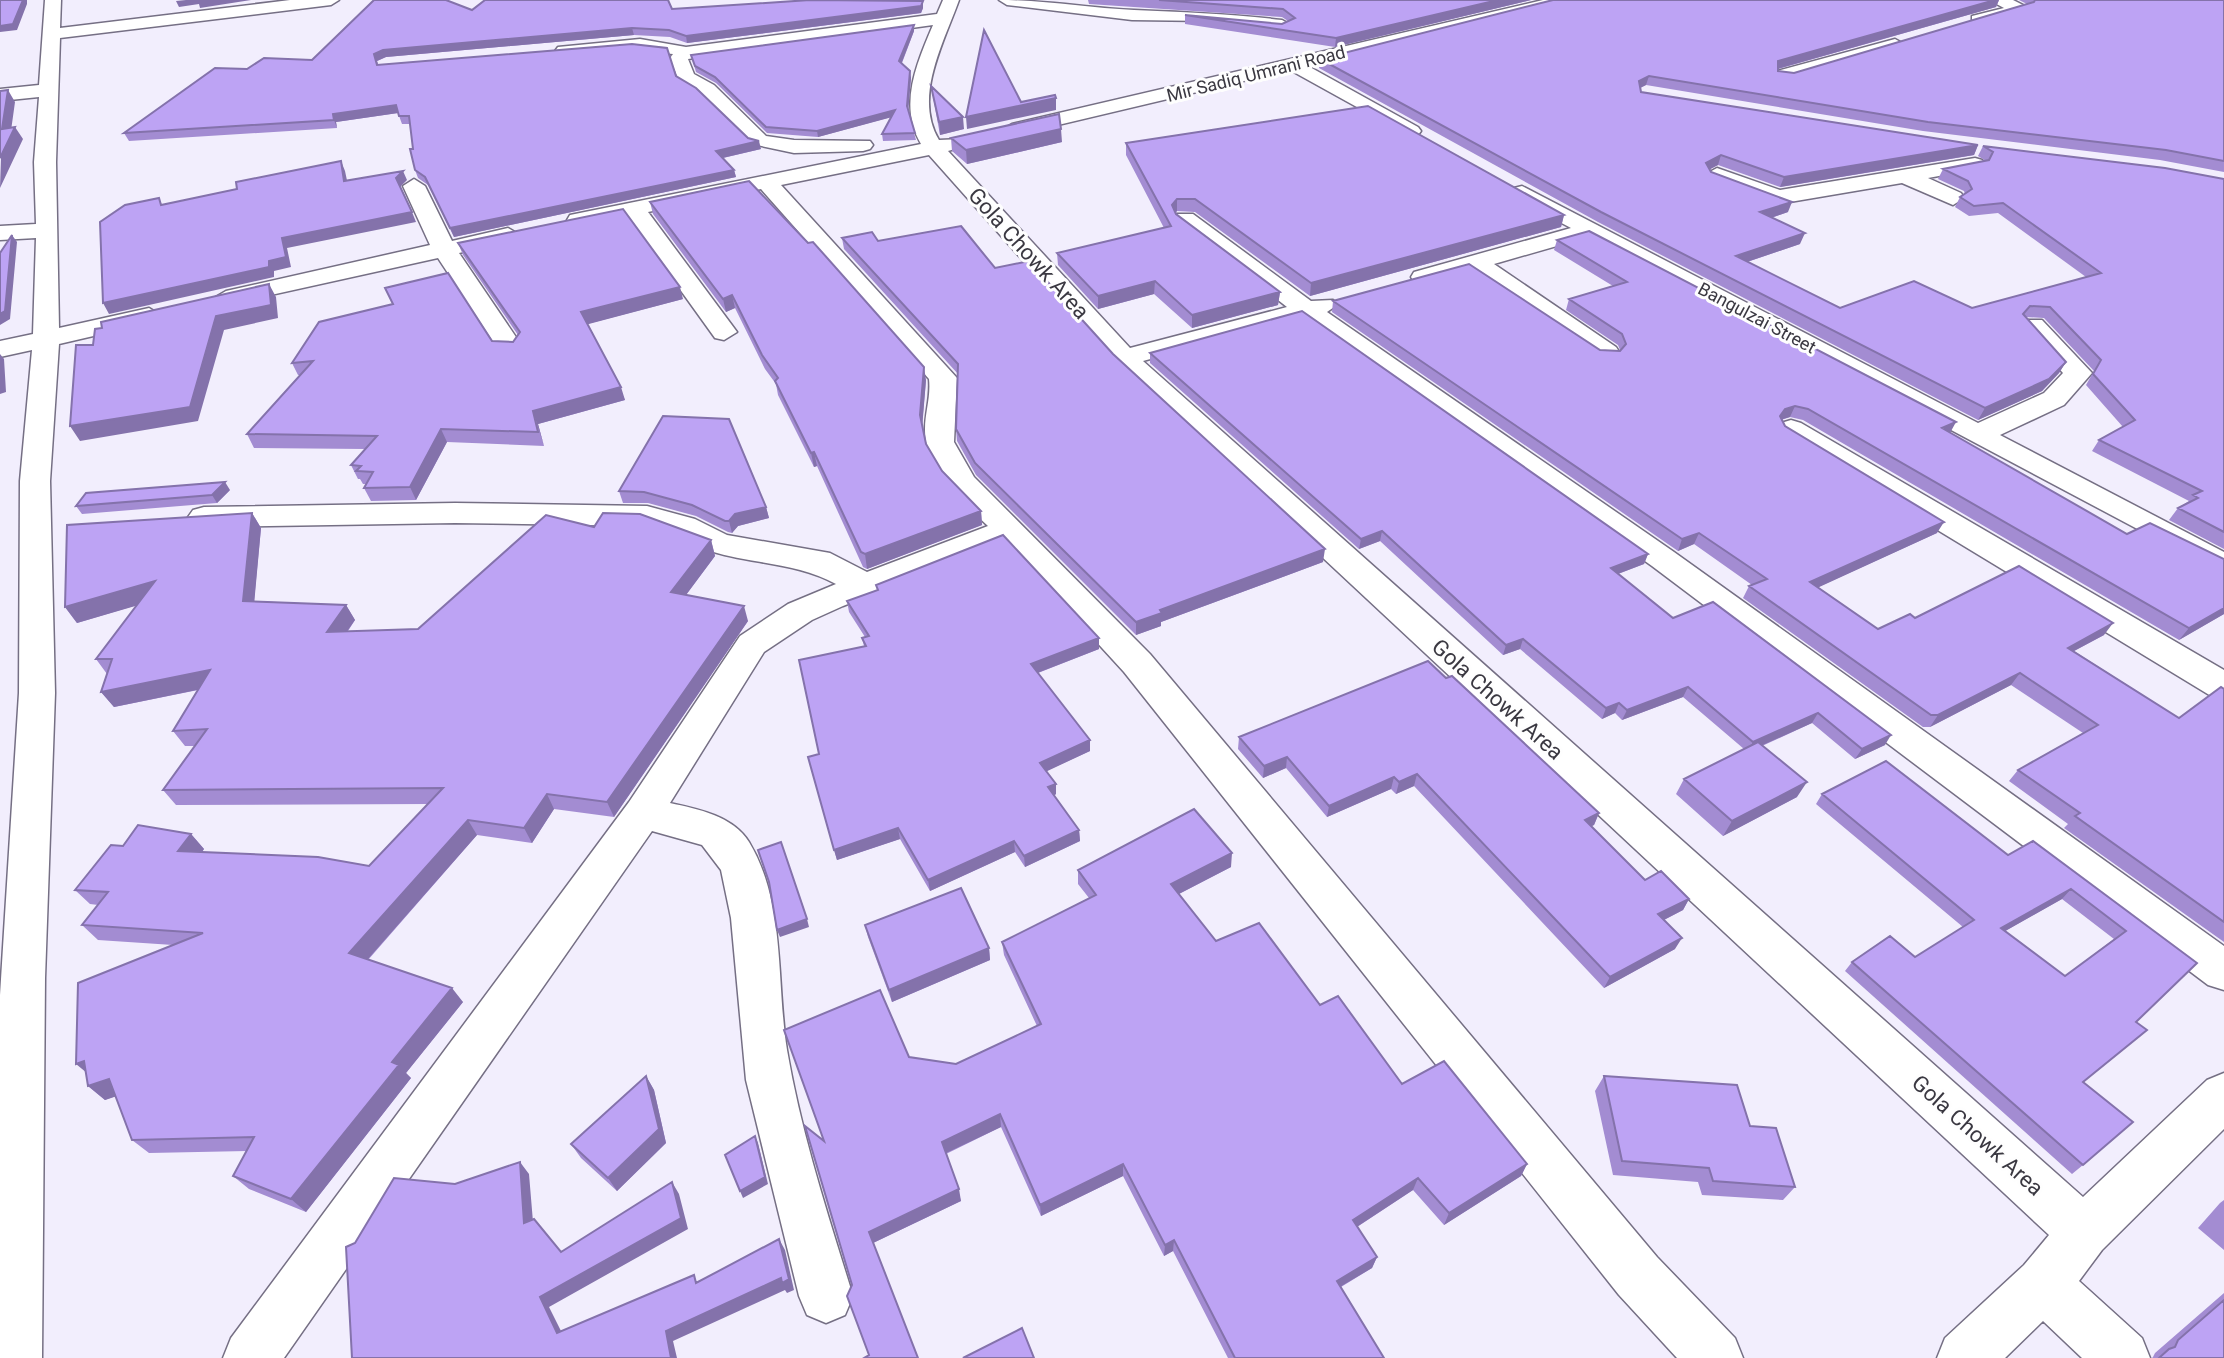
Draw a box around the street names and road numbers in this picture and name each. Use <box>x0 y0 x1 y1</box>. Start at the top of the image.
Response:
street label: Mir Sadiq Umrani Road <box>1164 41 1347 106</box>
street label: Gola Chowk Area <box>963 183 1094 324</box>
street label: Bangulzai Street <box>1695 278 1820 357</box>
street label: Gola Chowk Area <box>1427 634 1568 765</box>
street label: Gola Chowk Area <box>1907 1070 2048 1201</box>

